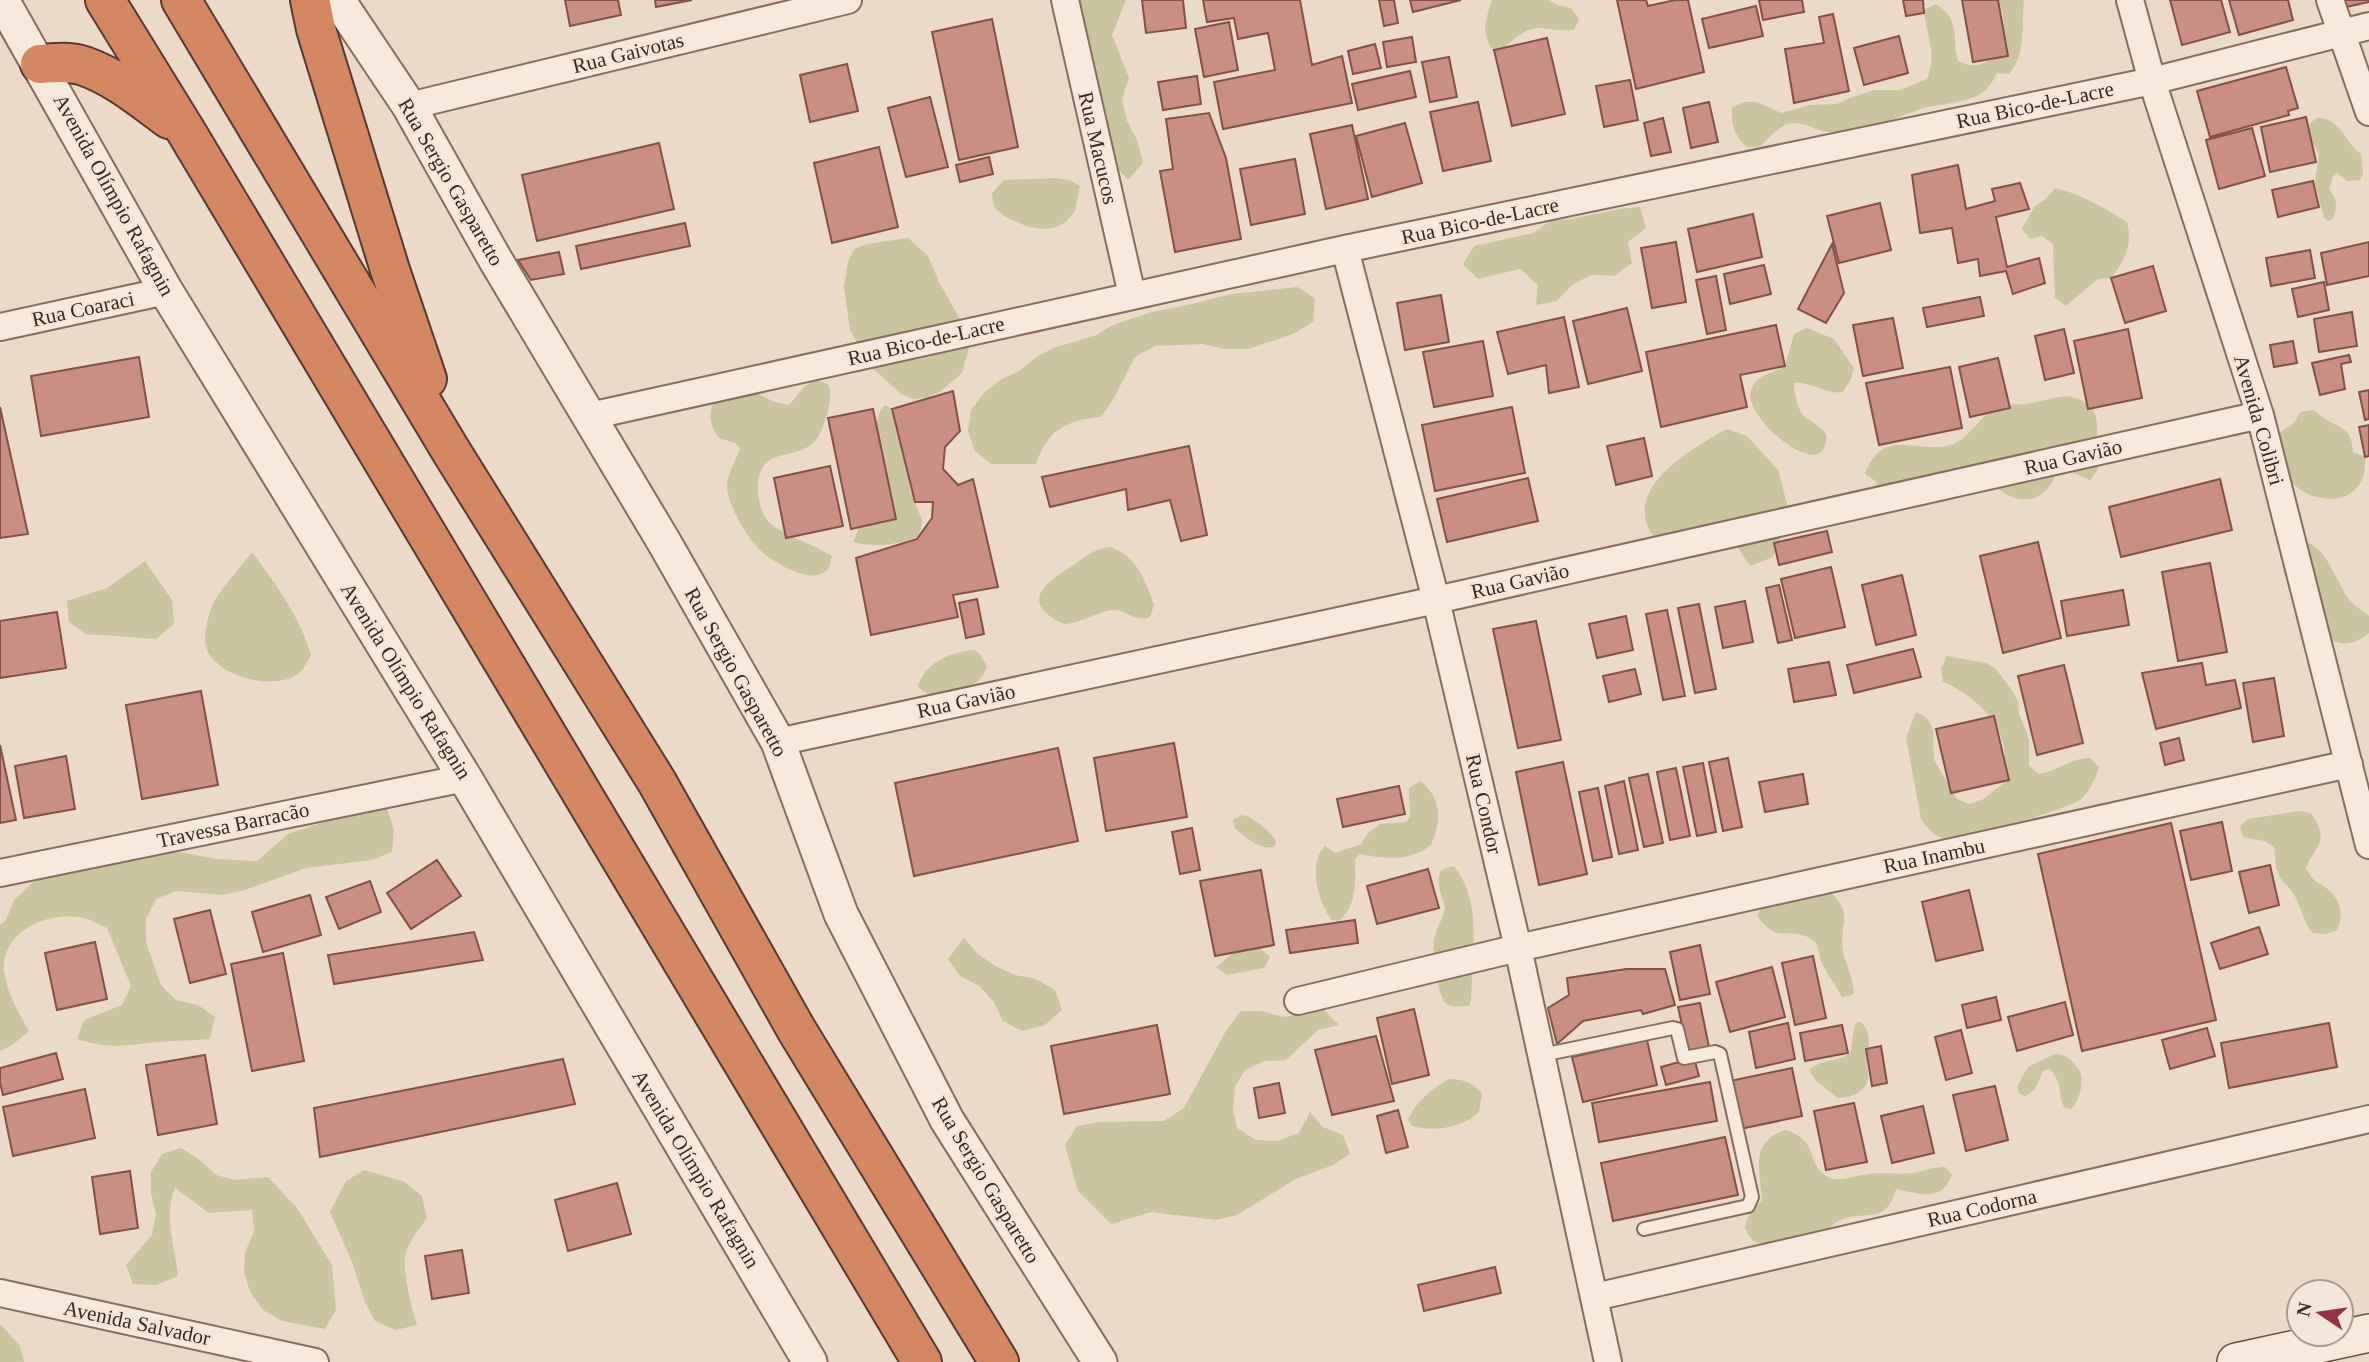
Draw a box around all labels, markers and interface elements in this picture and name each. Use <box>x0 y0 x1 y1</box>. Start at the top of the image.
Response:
street label: Rua Gaivotas <box>570 28 686 78</box>
street label: Rua Bico-de-Lacre <box>1954 77 2116 133</box>
street label: Rua Macucos <box>1073 89 1123 207</box>
street label: Avenida Olímpio Rafagnin <box>48 90 180 301</box>
street label: Rua Sergio Gasparetto <box>393 94 509 270</box>
street label: Rua Bico-de-Lacre <box>1399 193 1561 249</box>
street label: Rua Coaraci <box>29 286 137 332</box>
street label: Rua Bico-de-Lacre <box>845 311 1007 371</box>
street label: Avenida Colibri <box>2229 352 2289 488</box>
street label: Rua Gavião <box>2022 434 2124 480</box>
street label: Rua Gavião <box>1469 558 1571 604</box>
street label: Avenida Olímpio Rafagnin <box>336 578 477 784</box>
street label: Rua Sergio Gasparetto <box>680 583 792 761</box>
street label: Rua Gavião <box>915 679 1017 723</box>
street label: Rua Condor <box>1461 752 1507 856</box>
street label: Travessa Barracão <box>155 797 311 853</box>
street label: Rua Inambu <box>1881 833 1987 878</box>
street label: Avenida Olímpio Rafagnin <box>627 1066 765 1273</box>
street label: Rua Sergio Gasparetto <box>927 1092 1045 1268</box>
street label: Rua Codorna <box>1925 1184 2040 1232</box>
north arrow <box>2285 1278 2355 1348</box>
street label: Avenida Salvador <box>61 1296 213 1350</box>
text: N <box>2292 1300 2316 1318</box>

